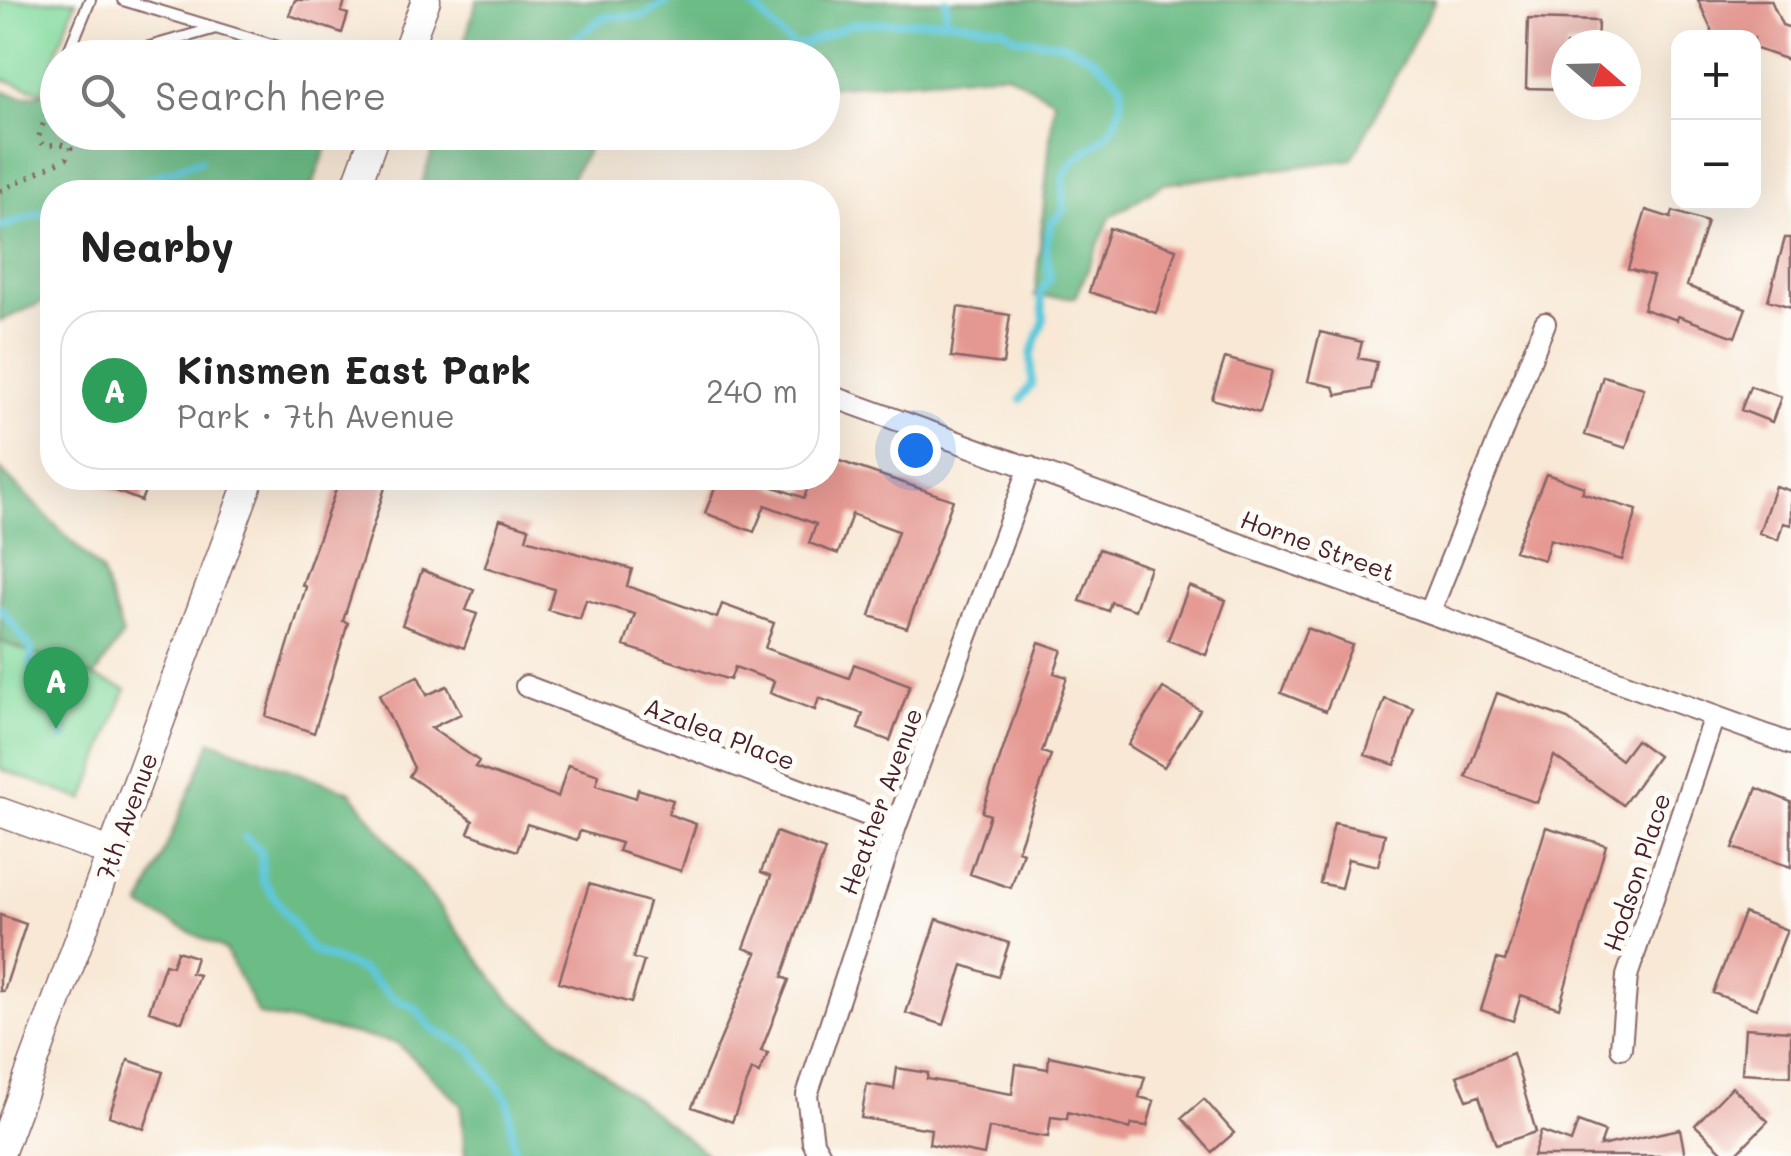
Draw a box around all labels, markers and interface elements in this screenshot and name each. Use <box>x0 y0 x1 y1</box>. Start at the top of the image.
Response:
north arrow <box>1551 30 1641 120</box>
map controls <box>1671 30 1761 210</box>
button: + <box>1671 30 1761 120</box>
search box <box>40 40 840 150</box>
icon: search <box>75 68 130 123</box>
text: Search here <box>155 70 386 120</box>
button: − <box>1671 120 1761 210</box>
text: Nearby <box>80 218 234 273</box>
text: Kinsmen East Park <box>177 344 531 394</box>
text: A <box>103 369 126 411</box>
text: 240 m <box>706 369 798 411</box>
text: Park · 7th Avenue <box>177 394 455 436</box>
your location <box>890 425 941 476</box>
street label: Horne Street <box>1236 502 1400 588</box>
pin: A <box>23 646 88 729</box>
street label: Azalea Place <box>640 689 800 777</box>
street label: Heather Avenue <box>831 703 929 899</box>
street label: 7th Avenue <box>88 748 164 884</box>
street label: Hodson Place <box>1595 789 1677 955</box>

